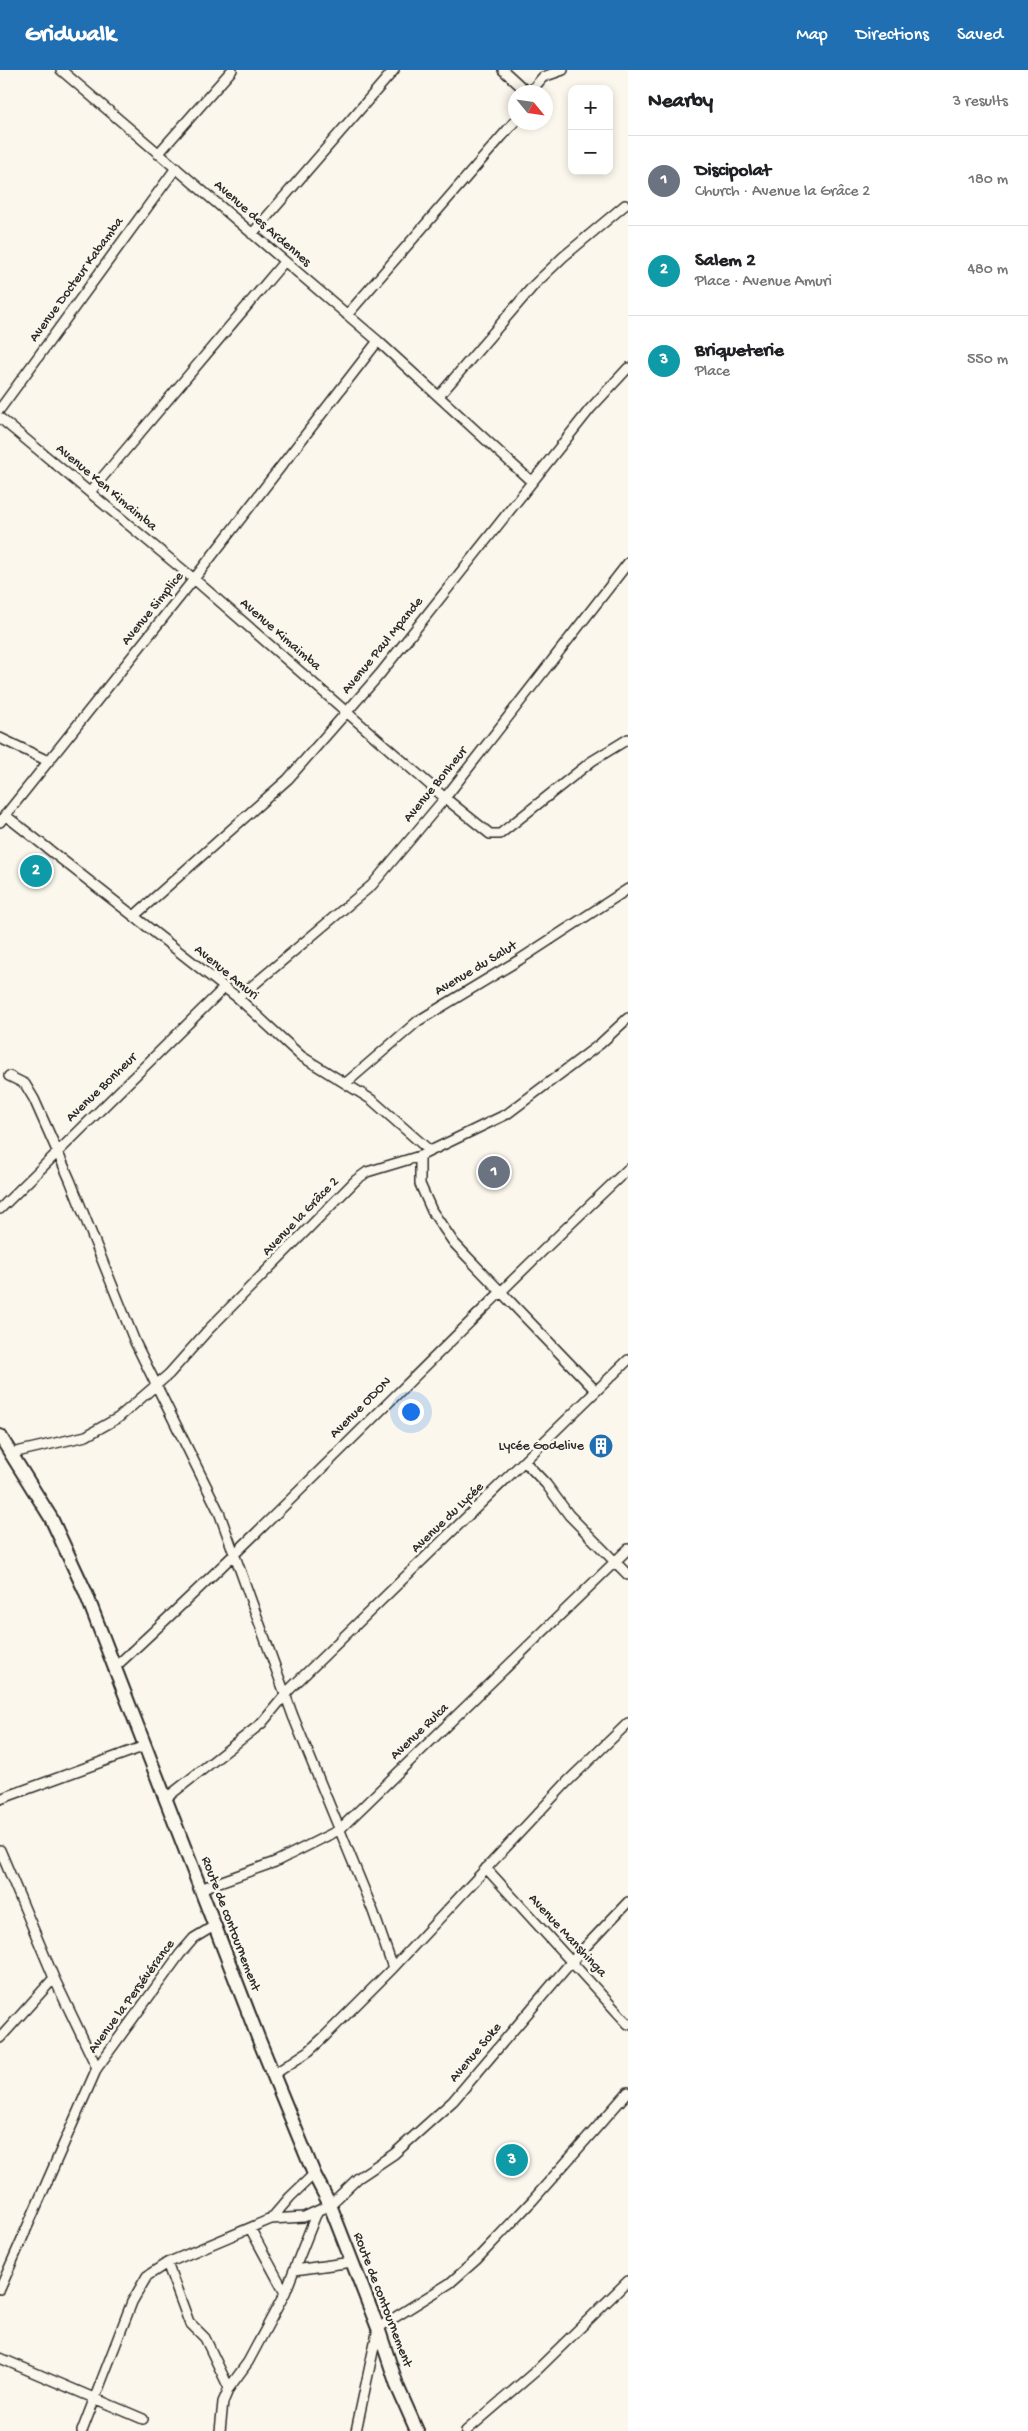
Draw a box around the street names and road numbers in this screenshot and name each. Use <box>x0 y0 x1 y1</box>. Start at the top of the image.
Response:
street label: Avenue des Ardennes <box>210 177 315 272</box>
street label: Avenue Docteur Kabamba <box>26 213 129 346</box>
street label: Avenue Ken Kimaimba <box>52 441 161 536</box>
street label: Avenue Simplice <box>118 568 188 649</box>
street label: Avenue Paul Mpande <box>339 593 428 698</box>
street label: Avenue Kimaimba <box>236 595 325 676</box>
street label: Avenue Bonheur <box>400 743 472 826</box>
street label: Avenue du Salut <box>432 937 521 1000</box>
street label: Avenue Amuri <box>190 942 262 1004</box>
street label: Avenue Bonheur <box>63 1049 142 1126</box>
street label: Avenue la Grâce 2 <box>259 1174 343 1260</box>
street label: Avenue ODON <box>327 1374 395 1442</box>
street label: Avenue du Lycée <box>408 1478 489 1557</box>
street label: Avenue Rulca <box>387 1699 454 1764</box>
street label: Route de contournement <box>196 1854 264 1995</box>
street label: Avenue Manshinga <box>524 1891 611 1982</box>
street label: Avenue la Persévérance <box>85 1936 179 2057</box>
street label: Avenue Soke <box>446 2019 506 2086</box>
street label: Route de contournement <box>348 2230 416 2371</box>

